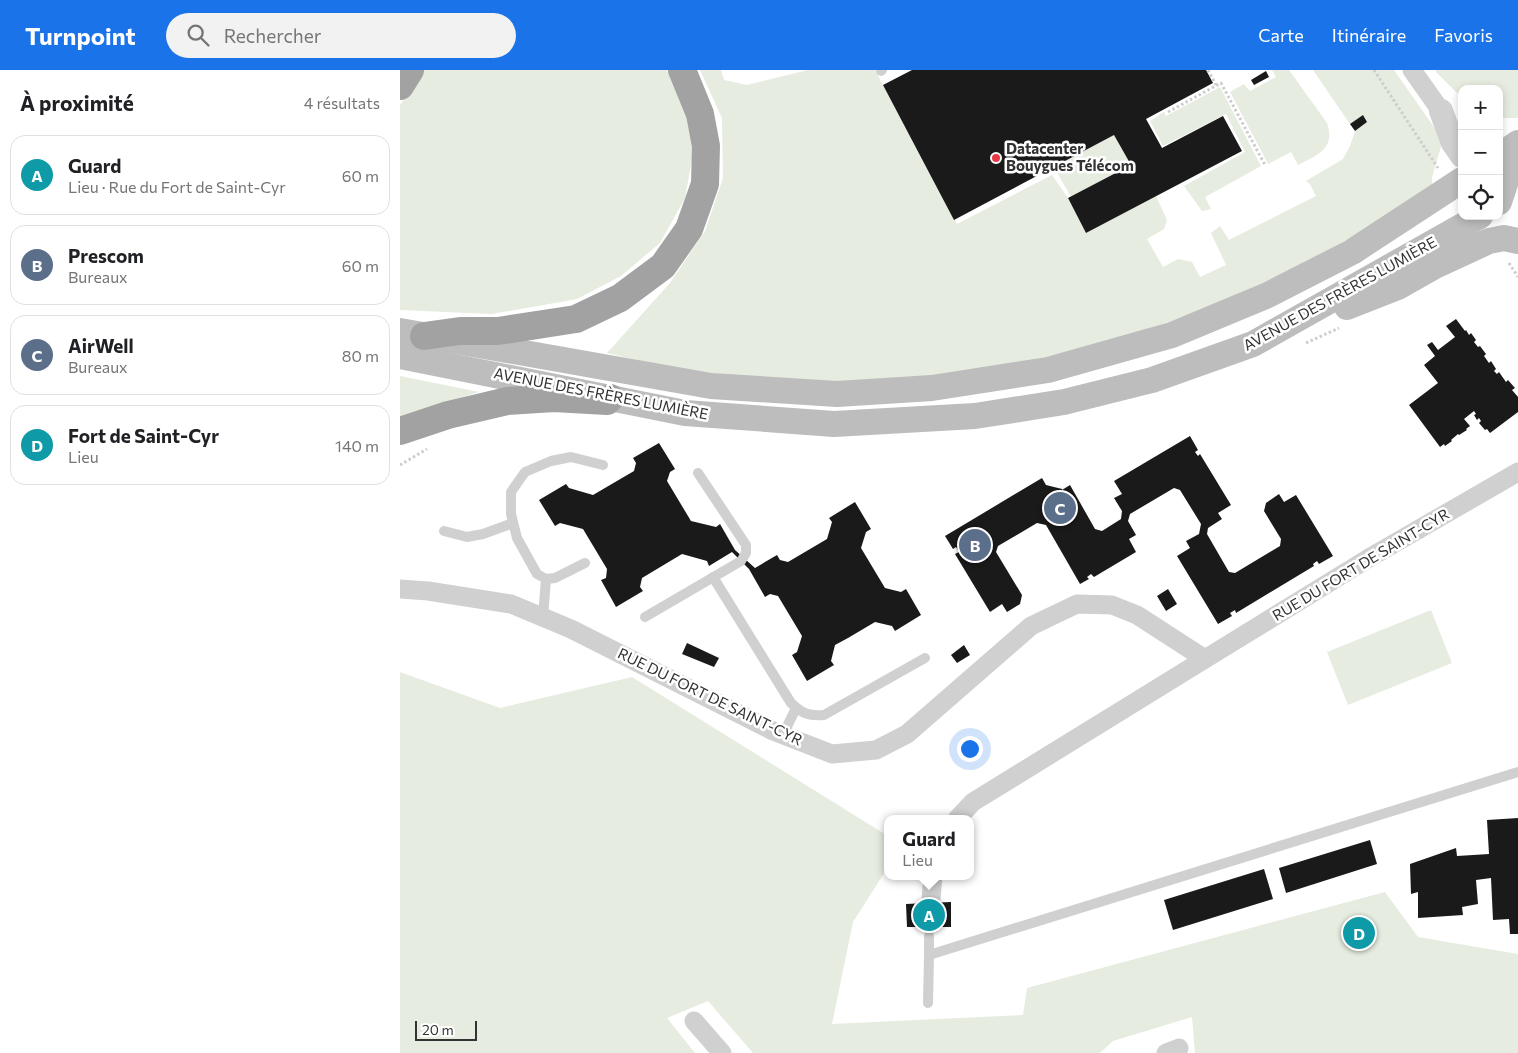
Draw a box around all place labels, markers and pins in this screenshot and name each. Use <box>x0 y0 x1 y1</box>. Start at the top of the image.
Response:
place label: Datacenter Bouygues Télécom <box>1006 139 1134 174</box>
marker: Datacenter Bouygues Télécom <box>990 152 1002 164</box>
pin: C <box>1044 489 1076 527</box>
pin: B <box>959 526 991 564</box>
pin: A <box>913 896 945 934</box>
pin: D <box>1343 914 1375 952</box>

